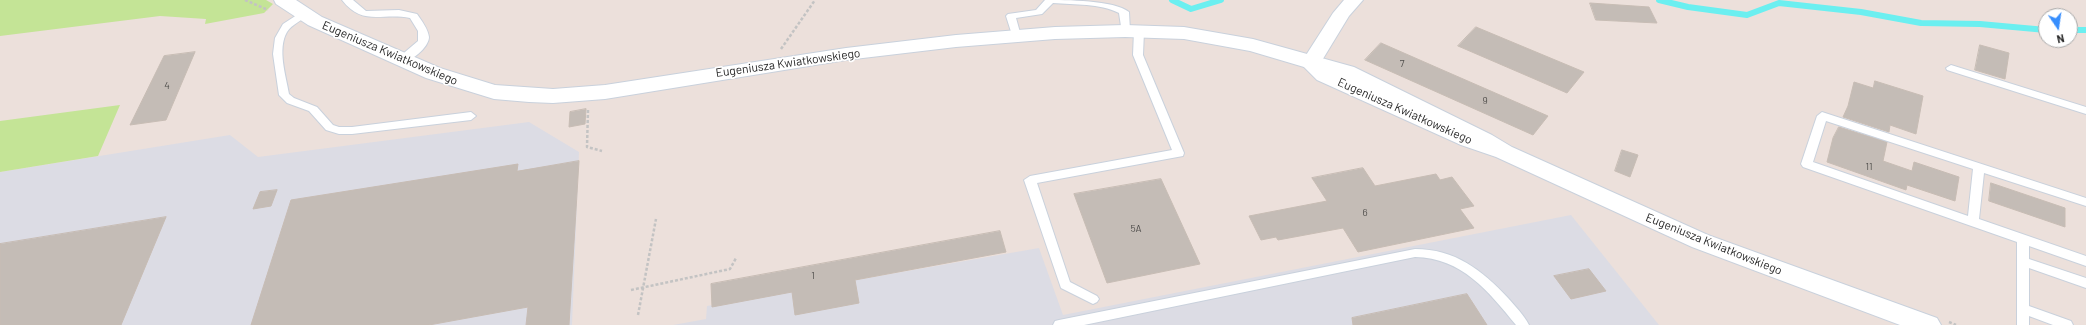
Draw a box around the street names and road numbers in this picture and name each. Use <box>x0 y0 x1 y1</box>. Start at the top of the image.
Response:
street label: Eugeniusza Kwiatkowskiego <box>320 18 460 88</box>
street label: Eugeniusza Kwiatkowskiego <box>715 46 861 80</box>
street label: Eugeniusza Kwiatkowskiego <box>1335 75 1475 147</box>
street label: Eugeniusza Kwiatkowskiego <box>1644 210 1784 278</box>

